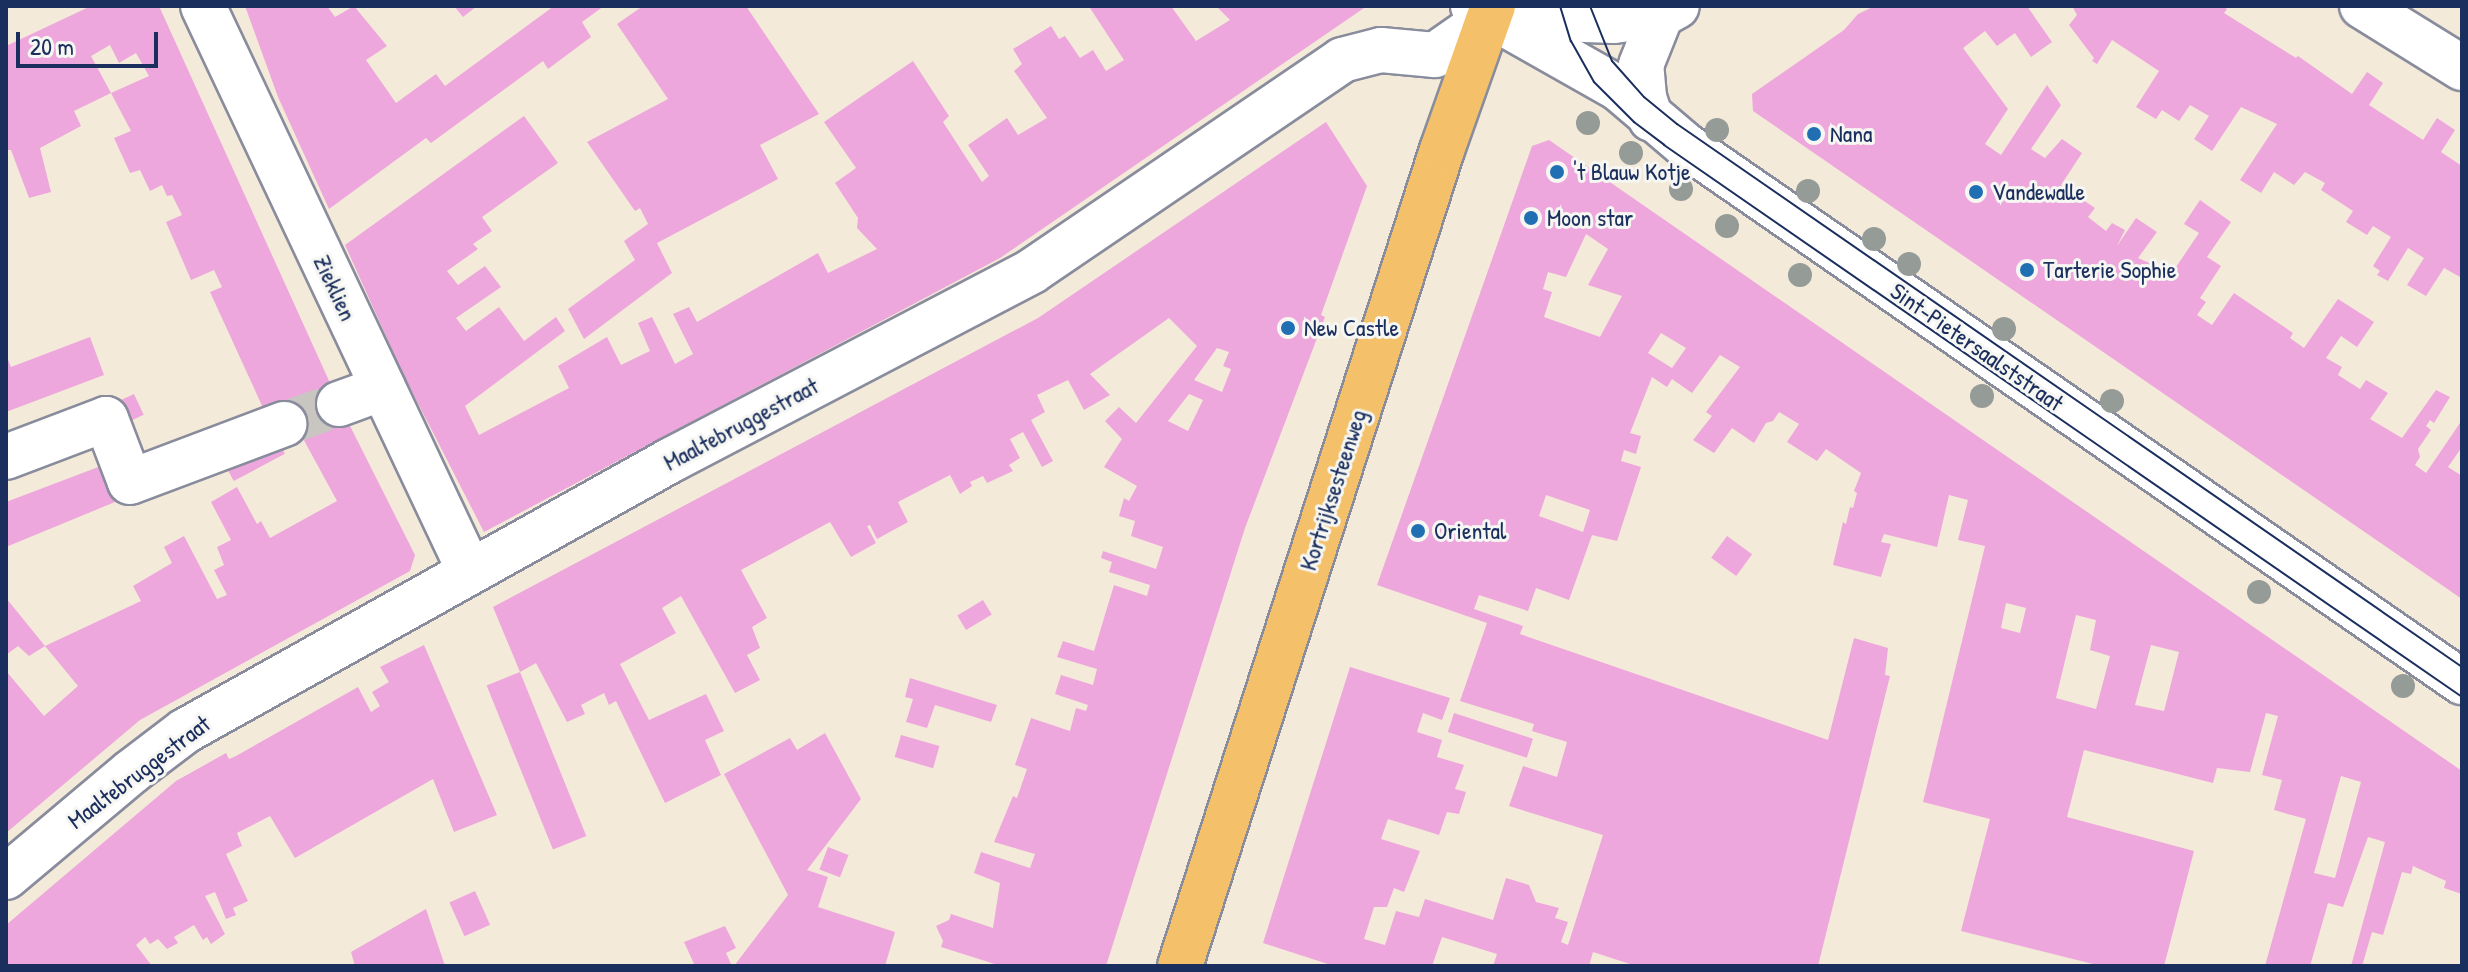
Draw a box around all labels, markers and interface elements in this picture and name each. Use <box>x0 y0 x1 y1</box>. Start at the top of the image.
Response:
scale bar <box>20 16 162 66</box>
text: 20 m <box>30 30 74 62</box>
place label: Nana <box>1830 120 1872 148</box>
marker: Nana <box>1805 125 1823 143</box>
place label: 't Blauw Kotje <box>1573 158 1691 186</box>
marker: 't Blauw Kotje <box>1548 163 1566 181</box>
place label: Vandewalle <box>1992 178 2085 206</box>
marker: Vandewalle <box>1967 183 1985 201</box>
place label: Moon star <box>1547 204 1633 232</box>
marker: Moon star <box>1522 209 1540 227</box>
street label: Zieklien <box>307 251 363 325</box>
place label: Tarterie Sophie <box>2043 256 2176 284</box>
marker: Tarterie Sophie <box>2018 261 2036 279</box>
street label: Sint-Pietersaalststraat <box>1885 277 2069 417</box>
place label: New Castle <box>1304 314 1399 342</box>
marker: New Castle <box>1279 319 1297 337</box>
street label: Maaltebruggestraat <box>659 371 823 477</box>
street label: Kortrijksesteenweg <box>1293 406 1373 574</box>
place label: Oriental <box>1434 517 1506 545</box>
marker: Oriental <box>1409 522 1427 540</box>
street label: Maaltebruggestraat <box>62 709 216 835</box>

